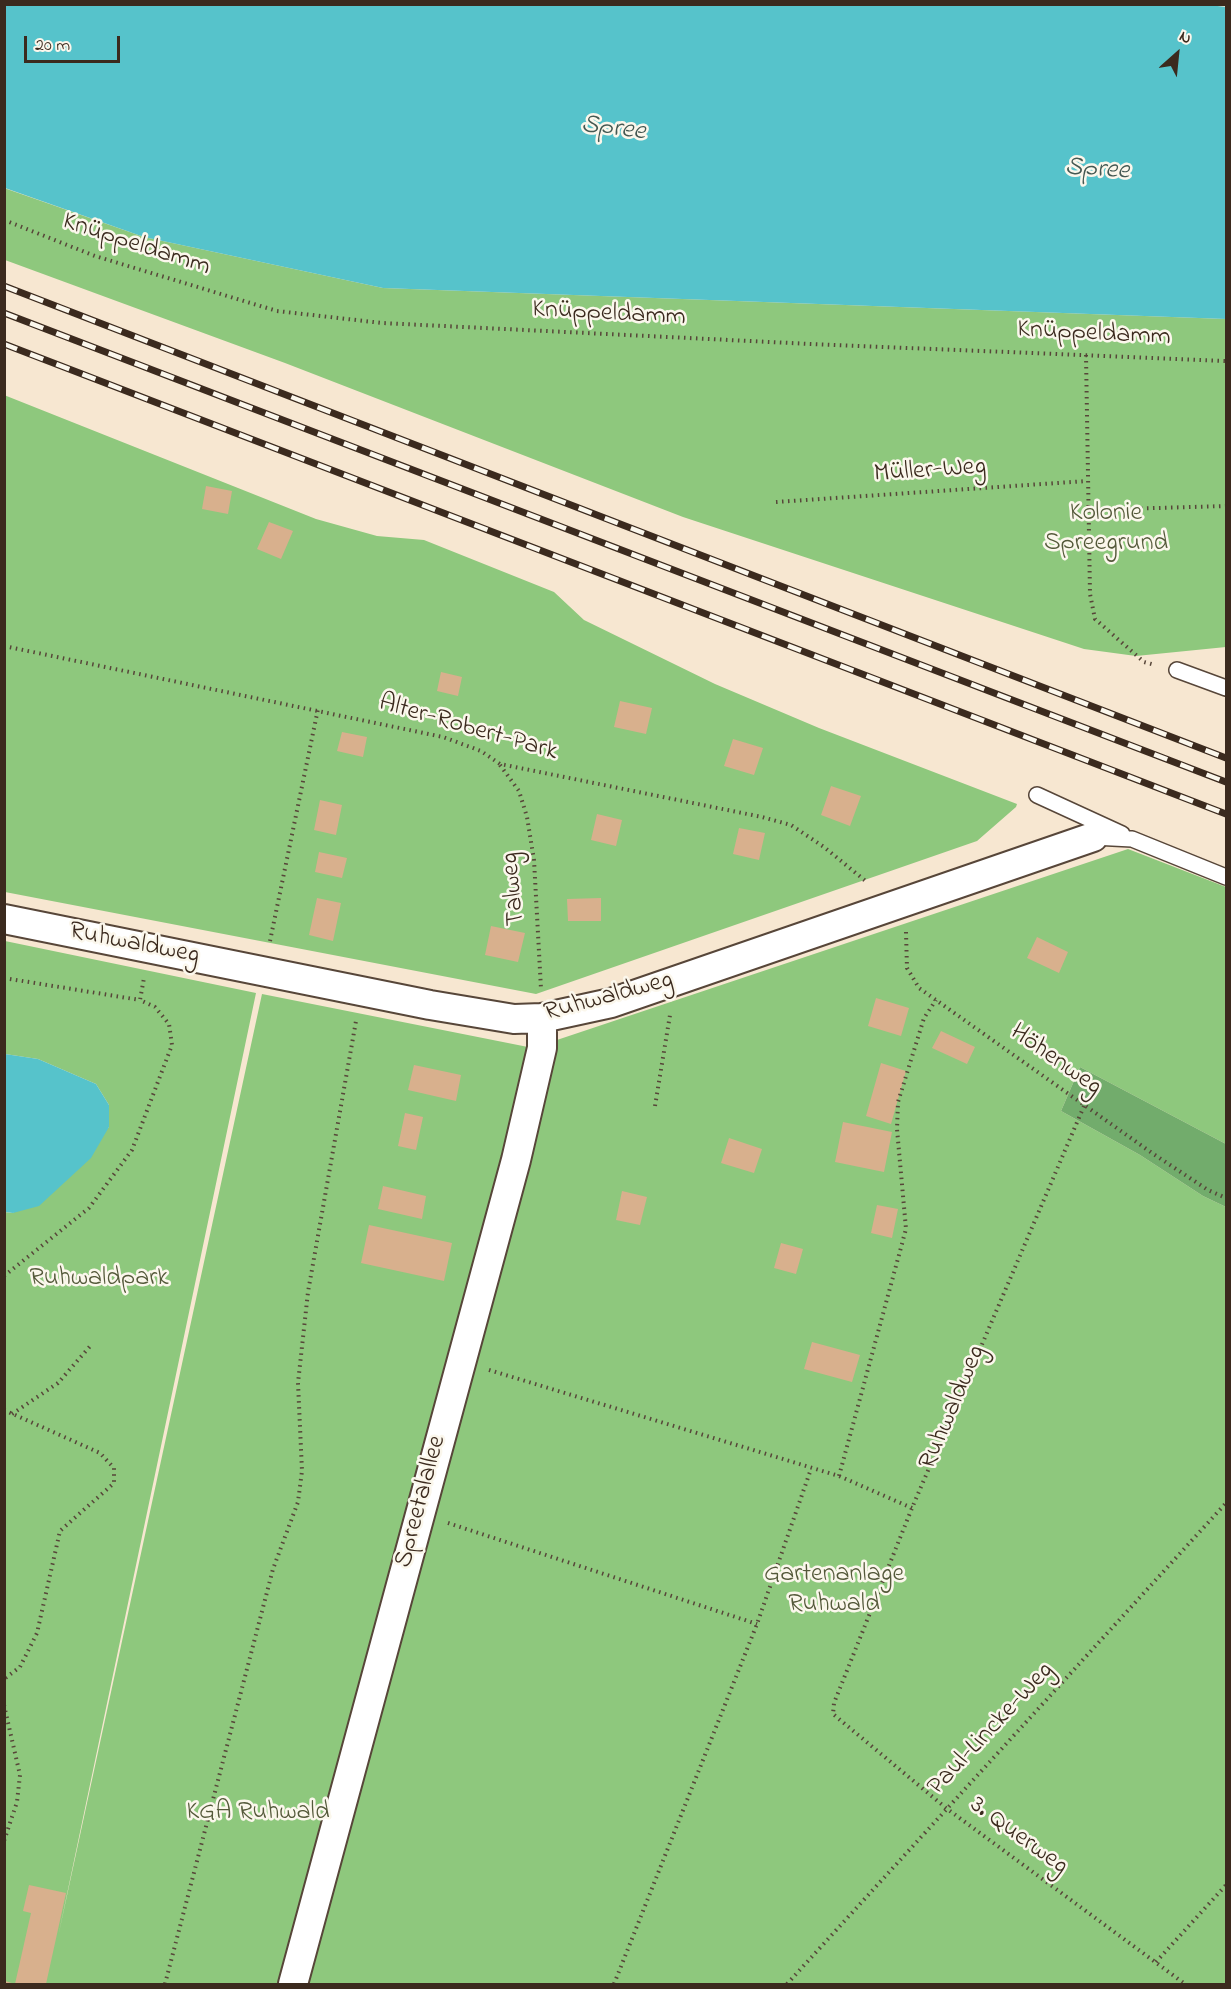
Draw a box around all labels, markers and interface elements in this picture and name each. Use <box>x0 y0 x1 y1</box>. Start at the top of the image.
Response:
scale bar <box>27 24 123 62</box>
north arrow <box>1147 24 1207 84</box>
text: N <box>1175 25 1195 51</box>
text: 20 m <box>35 33 70 59</box>
water label: Spree <box>579 110 647 150</box>
water label: Spree <box>1064 153 1130 189</box>
street label: Knüppeldamm <box>58 207 214 285</box>
street label: Knüppeldamm <box>532 295 686 335</box>
street label: Knüppeldamm <box>1017 315 1171 355</box>
street label: Müller-Weg <box>873 453 987 491</box>
park label: Kolonie Spreegrund <box>1044 499 1168 560</box>
street label: Alter-Robert-Park <box>375 689 561 769</box>
street label: Talweg <box>496 851 534 927</box>
street label: Ruhwaldweg <box>66 917 202 973</box>
street label: Ruhwaldweg <box>541 966 677 1030</box>
street label: Höhenweg <box>1003 1018 1107 1104</box>
park label: Ruhwaldpark <box>29 1264 169 1296</box>
street label: Ruhwaldweg <box>914 1341 994 1475</box>
street label: Spreetalallee <box>389 1433 455 1571</box>
park label: Gartenanlage Ruhwald <box>764 1560 904 1622</box>
street label: Paul-Lincke-Weg <box>922 1657 1062 1803</box>
street label: 3. Querweg <box>963 1791 1073 1883</box>
park label: KGA Ruhwald <box>186 1798 330 1830</box>

